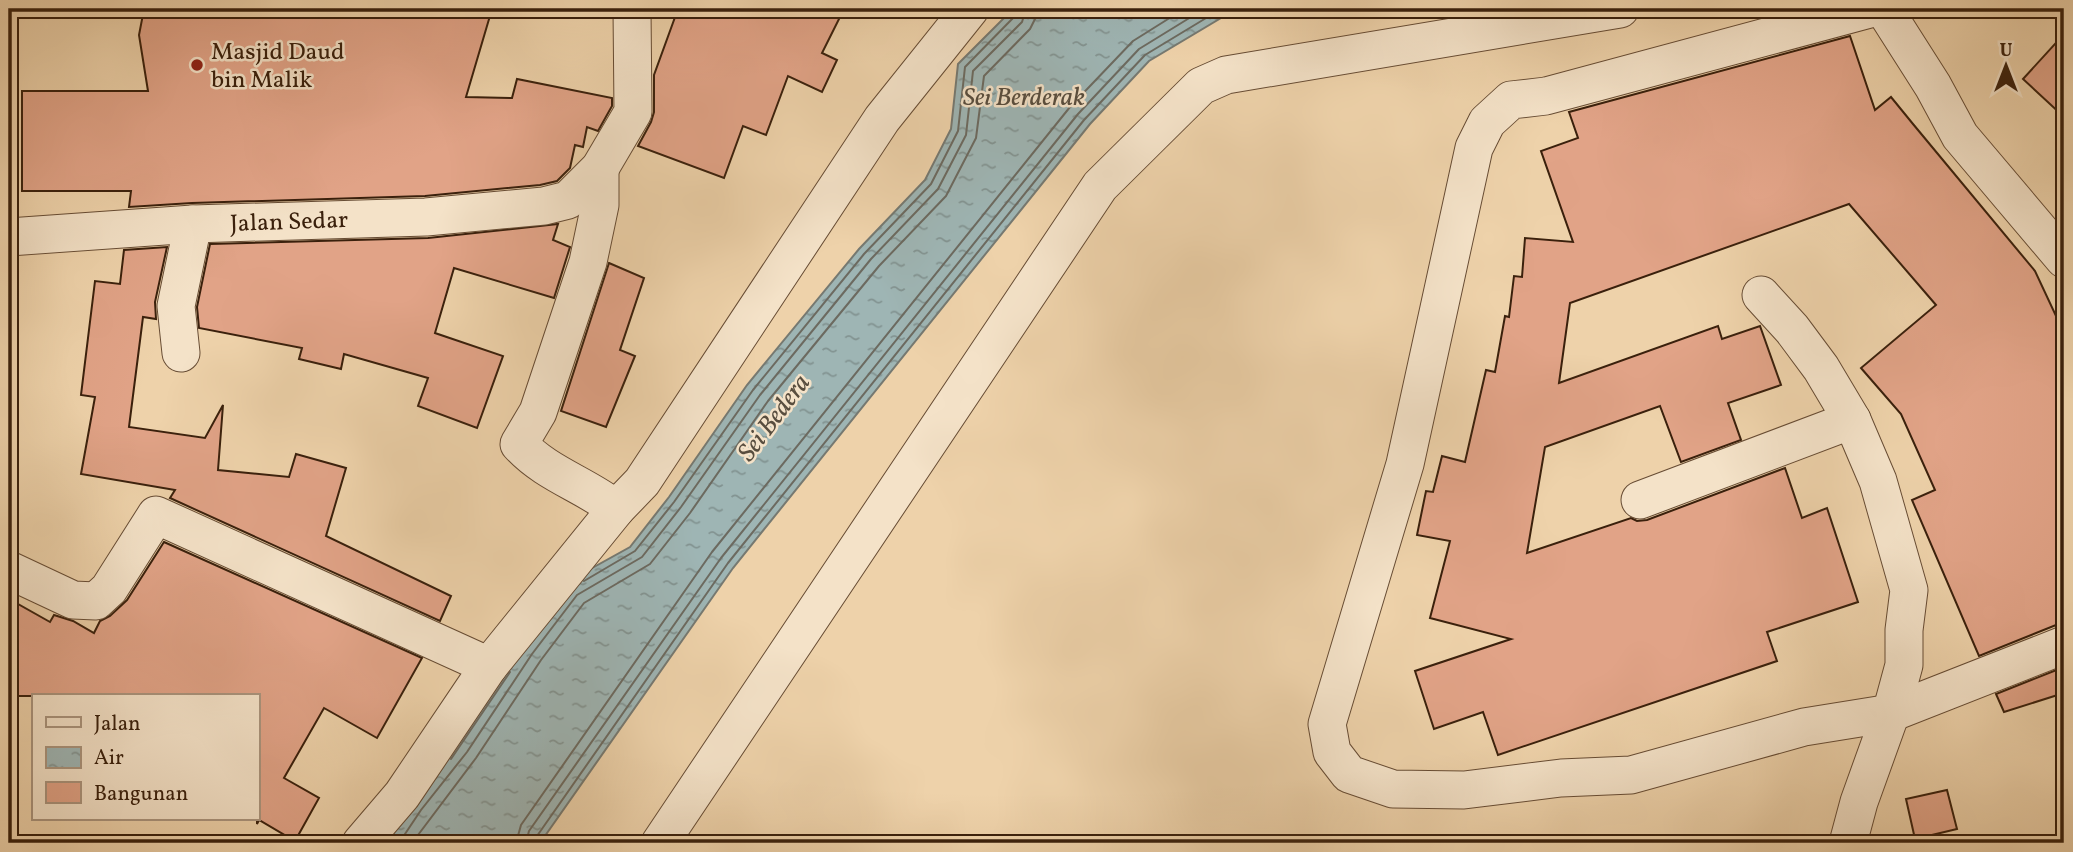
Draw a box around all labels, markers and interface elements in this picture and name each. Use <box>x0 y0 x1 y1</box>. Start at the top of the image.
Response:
north arrow <box>1972 32 2042 102</box>
place label: Masjid Daud bin Malik <box>211 36 344 98</box>
text: U <box>1999 38 2013 64</box>
marker: Masjid Daud bin Malik <box>189 57 205 73</box>
water label: Sei Berderak <box>963 80 1085 116</box>
street label: Jalan Sedar <box>229 204 349 242</box>
water label: Sei Bedera <box>730 367 819 469</box>
legend <box>32 694 259 820</box>
text: Jalan <box>94 710 141 739</box>
text: Air <box>94 744 124 773</box>
text: Bangunan <box>94 780 188 809</box>

